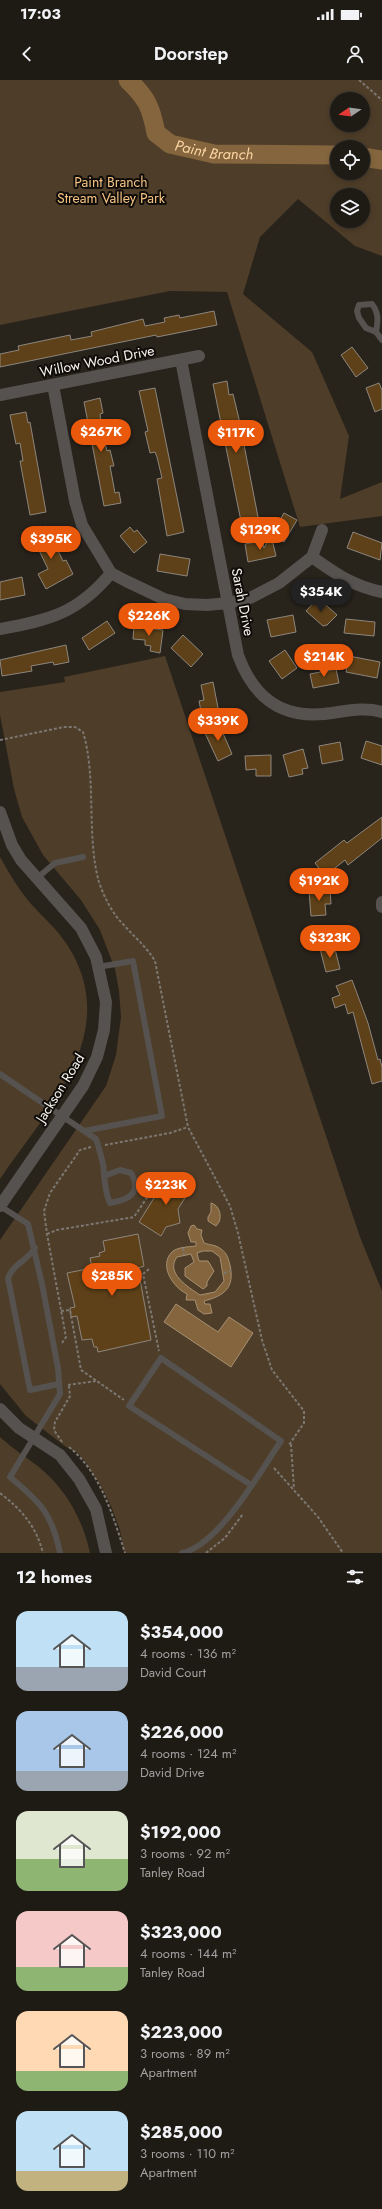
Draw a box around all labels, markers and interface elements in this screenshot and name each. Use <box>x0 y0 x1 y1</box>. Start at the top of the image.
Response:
text: 17:03 <box>20 3 61 25</box>
text: Doorstep <box>154 41 228 67</box>
icon: back <box>16 43 38 65</box>
icon: person <box>344 43 366 65</box>
north arrow <box>330 92 370 132</box>
map controls <box>330 92 370 228</box>
water label: Paint Branch <box>173 134 253 166</box>
button: locate <box>330 140 370 180</box>
park label: Paint Branch Stream Valley Park <box>57 172 166 208</box>
button: layers <box>330 188 370 228</box>
street label: Willow Wood Drive <box>38 340 156 382</box>
pin: $267K <box>73 419 129 453</box>
pin: $117K <box>208 420 264 454</box>
text: $267K <box>80 422 122 441</box>
text: $117K <box>217 423 255 442</box>
pin: $129K <box>232 517 288 551</box>
text: $129K <box>239 520 281 539</box>
pin: $395K <box>23 526 79 560</box>
text: $395K <box>30 529 72 548</box>
street label: Sarah Drive <box>227 566 259 638</box>
pin: $354K <box>293 579 349 613</box>
text: $354K <box>300 582 342 601</box>
pin: $226K <box>121 603 177 637</box>
text: $226K <box>128 606 170 625</box>
pin: $214K <box>296 644 352 678</box>
text: $214K <box>303 647 345 666</box>
pin: $339K <box>190 708 246 742</box>
text: $339K <box>197 711 239 730</box>
pin: $192K <box>291 868 347 902</box>
text: $192K <box>298 871 340 890</box>
pin: $323K <box>302 925 358 959</box>
text: $323K <box>309 928 351 947</box>
street label: Jackson Road <box>30 1050 89 1128</box>
pin: $223K <box>138 1172 194 1206</box>
text: $223K <box>145 1175 187 1194</box>
pin: $285K <box>84 1263 140 1297</box>
text: $285K <box>91 1266 133 1285</box>
text: 12 homes <box>16 1565 92 1589</box>
icon: filters <box>344 1566 366 1588</box>
text: $354,000 <box>140 1620 223 1644</box>
icon: home <box>48 1627 96 1675</box>
text: 4 rooms · 136 m² <box>140 1644 236 1663</box>
text: David Court <box>140 1663 206 1682</box>
text: $226,000 <box>140 1720 224 1744</box>
icon: home <box>48 1727 96 1775</box>
text: 4 rooms · 124 m² <box>140 1744 236 1763</box>
text: David Drive <box>140 1763 204 1782</box>
text: $192,000 <box>140 1820 221 1844</box>
icon: home <box>48 1827 96 1875</box>
text: 3 rooms · 92 m² <box>140 1844 230 1863</box>
text: Tanley Road <box>140 1863 205 1882</box>
text: $323,000 <box>140 1920 222 1944</box>
icon: home <box>48 1927 96 1975</box>
text: 4 rooms · 144 m² <box>140 1944 237 1963</box>
text: Tanley Road <box>140 1963 205 1982</box>
text: $223,000 <box>140 2020 222 2044</box>
icon: home <box>48 2027 96 2075</box>
text: 3 rooms · 89 m² <box>140 2044 230 2063</box>
text: Apartment <box>140 2063 197 2082</box>
text: $285,000 <box>140 2120 223 2144</box>
icon: home <box>48 2127 96 2175</box>
text: 3 rooms · 110 m² <box>140 2144 235 2163</box>
text: Apartment <box>140 2163 197 2182</box>

